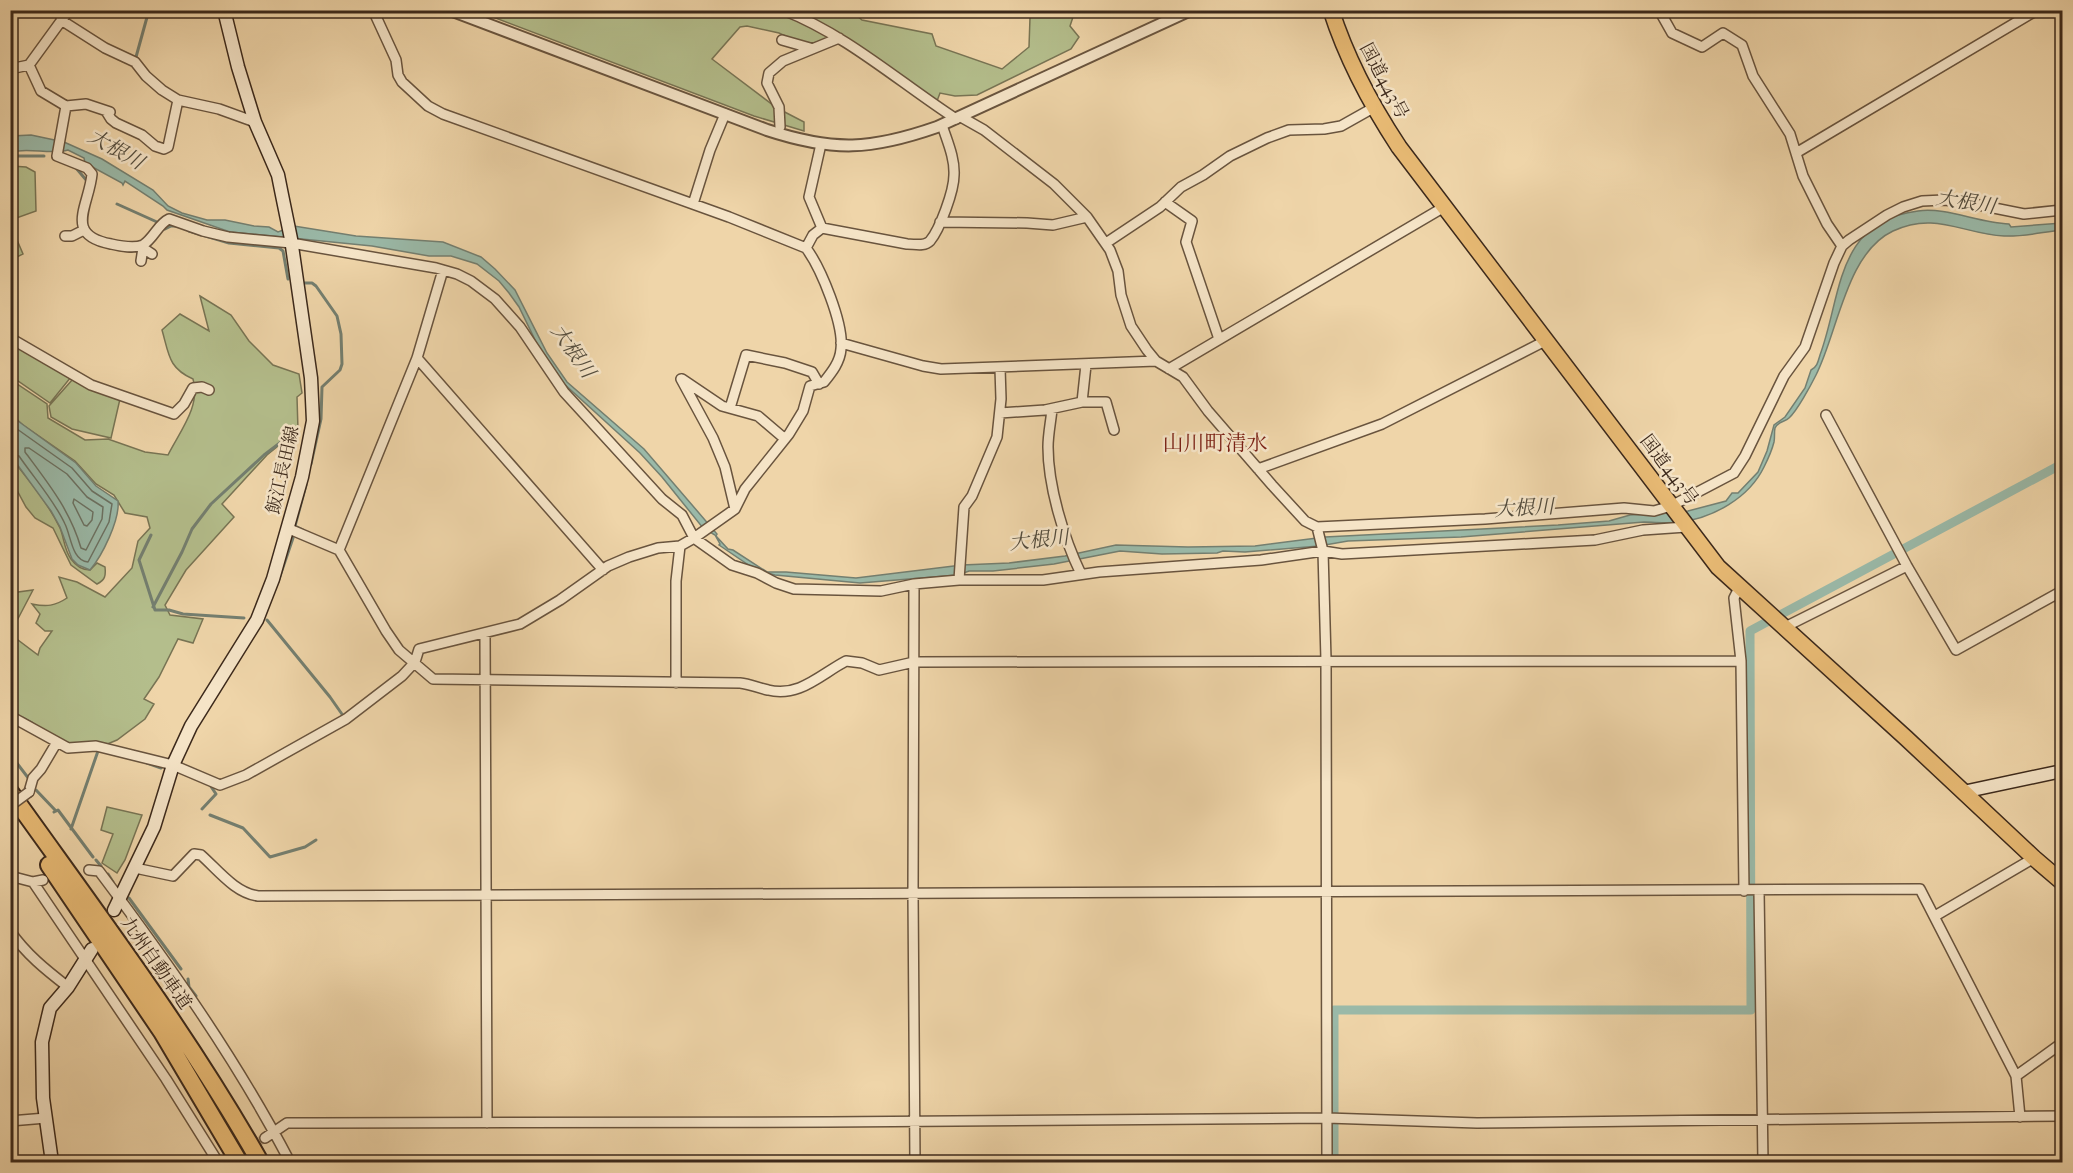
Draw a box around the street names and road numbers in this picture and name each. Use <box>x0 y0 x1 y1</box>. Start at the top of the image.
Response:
street label: 国道443号 <box>1355 40 1413 122</box>
street label: 飯江長田線 <box>263 424 303 516</box>
street label: 国道443号 <box>1636 431 1702 509</box>
street label: 九州自動車道 <box>116 913 196 1013</box>

